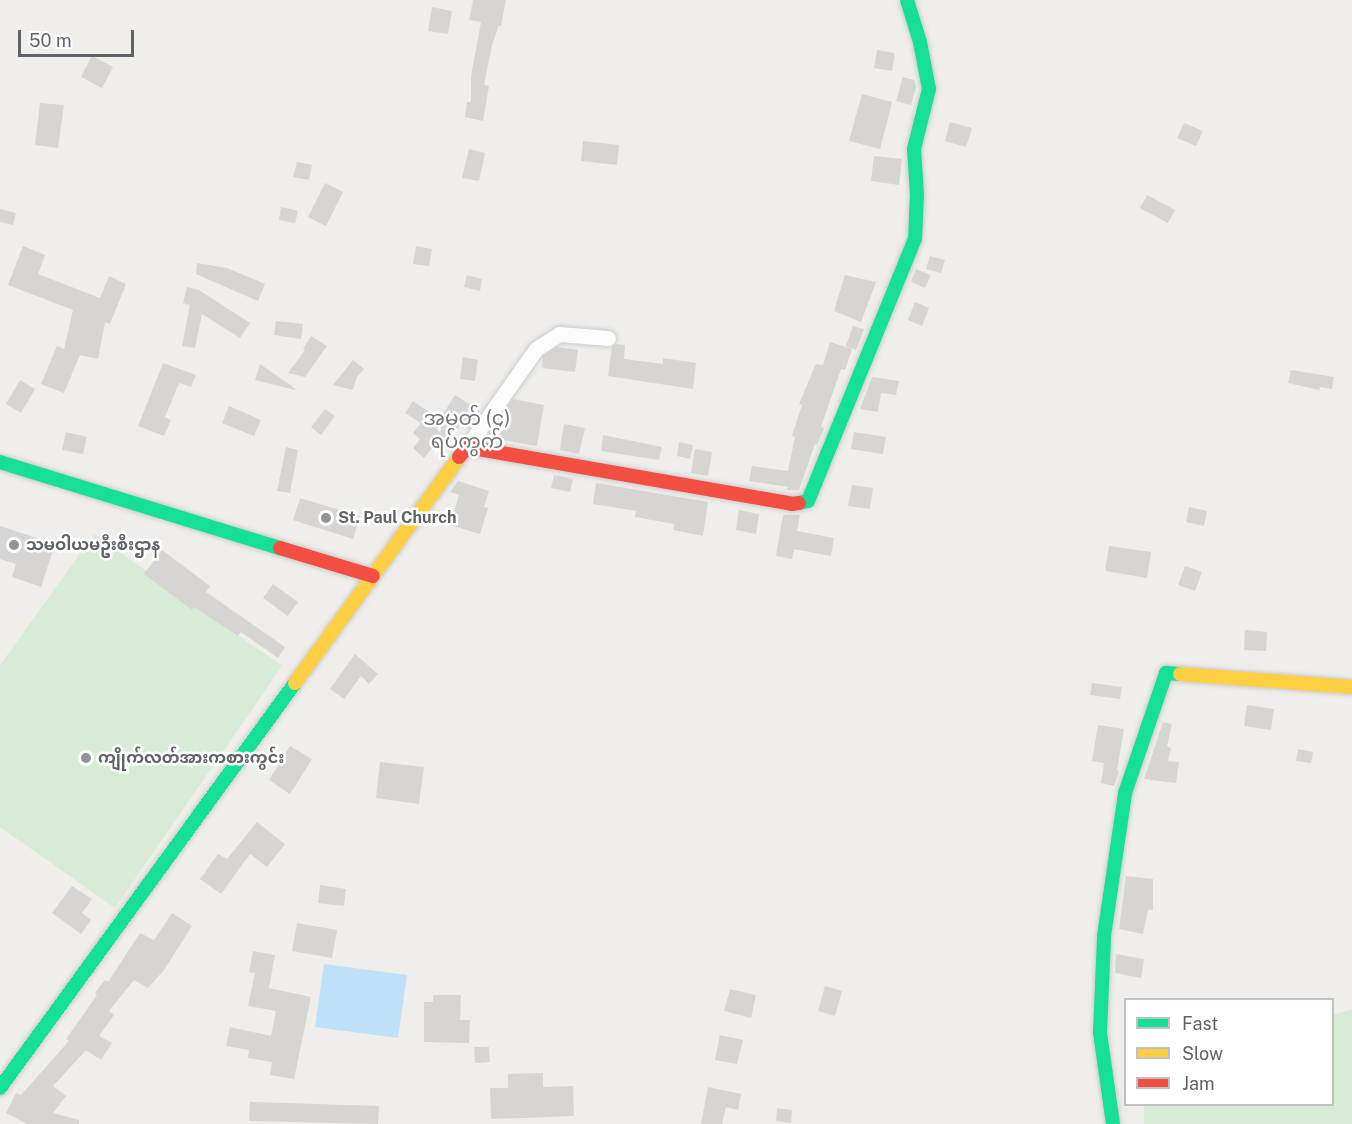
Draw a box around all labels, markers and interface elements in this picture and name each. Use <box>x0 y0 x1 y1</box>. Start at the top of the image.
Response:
scale bar <box>21 18 136 56</box>
text: 50 m <box>29 30 72 51</box>
district label: အမှတ် (၄) ရပ်ကွက် <box>424 406 510 453</box>
place label: St. Paul Church <box>338 508 456 528</box>
marker: St. Paul Church <box>319 511 333 525</box>
place label: သမဝါယမဦးစီးဌာန <box>26 535 160 555</box>
marker: သမဝါယမဦးစီးဌာန <box>7 538 21 552</box>
place label: ကျိုက်လတ်အားကစားကွင်း <box>98 748 284 768</box>
marker: ကျိုက်လတ်အားကစားကွင်း <box>79 751 93 765</box>
legend <box>1124 998 1334 1106</box>
text: Fast <box>1182 1013 1218 1034</box>
text: Slow <box>1182 1043 1223 1064</box>
text: Jam <box>1182 1073 1215 1094</box>

